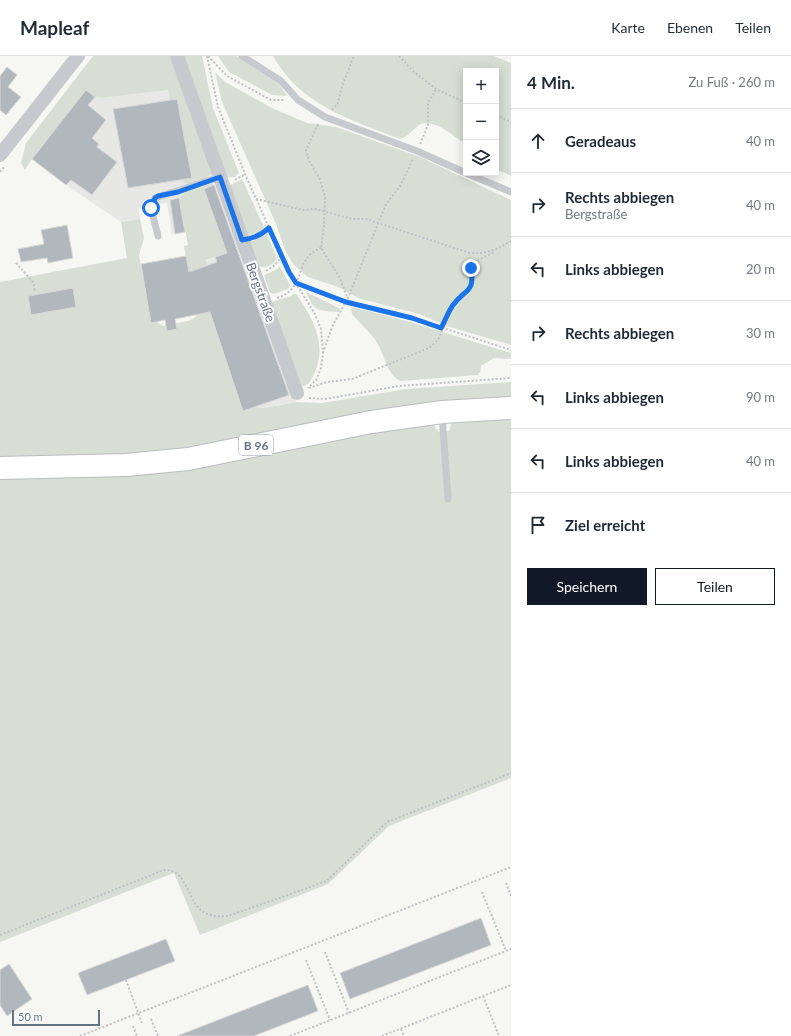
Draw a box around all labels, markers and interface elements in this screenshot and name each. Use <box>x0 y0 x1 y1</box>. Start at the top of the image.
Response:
text: Mapleaf <box>20 16 89 39</box>
text: Karte <box>611 19 645 36</box>
text: Ebenen <box>667 19 713 36</box>
text: Teilen <box>735 19 771 36</box>
map controls <box>463 68 499 176</box>
button: + <box>463 68 499 104</box>
text: 4 Min. <box>527 72 575 93</box>
text: Zu Fuß · 260 m <box>689 74 775 90</box>
button: − <box>463 104 499 140</box>
icon: ahead <box>527 130 549 152</box>
text: Geradeaus <box>565 132 636 150</box>
text: 40 m <box>746 133 775 149</box>
button: layers <box>463 140 499 176</box>
text: Rechts abbiegen <box>565 188 674 206</box>
icon: right <box>527 194 549 216</box>
text: 40 m <box>746 197 775 213</box>
route start <box>142 199 160 217</box>
text: Bergstraße <box>565 206 627 222</box>
icon: left <box>527 258 549 280</box>
route end <box>462 259 480 277</box>
street label: Bergstraße <box>243 260 279 324</box>
text: Links abbiegen <box>565 260 664 278</box>
text: 20 m <box>746 261 775 277</box>
icon: right <box>527 322 549 344</box>
text: Rechts abbiegen <box>565 324 674 342</box>
text: 30 m <box>746 325 775 341</box>
icon: left <box>527 386 549 408</box>
text: Links abbiegen <box>565 388 664 406</box>
text: 90 m <box>746 389 775 405</box>
road number: B 96 <box>239 435 273 455</box>
icon: left <box>527 450 549 472</box>
text: Links abbiegen <box>565 452 664 470</box>
text: 40 m <box>746 453 775 469</box>
icon: arrive <box>527 514 549 536</box>
text: Ziel erreicht <box>565 516 645 534</box>
button: Speichern <box>527 568 647 605</box>
button: Teilen <box>655 568 775 605</box>
scale bar <box>12 1008 100 1027</box>
text: 50 m <box>18 1010 43 1023</box>

